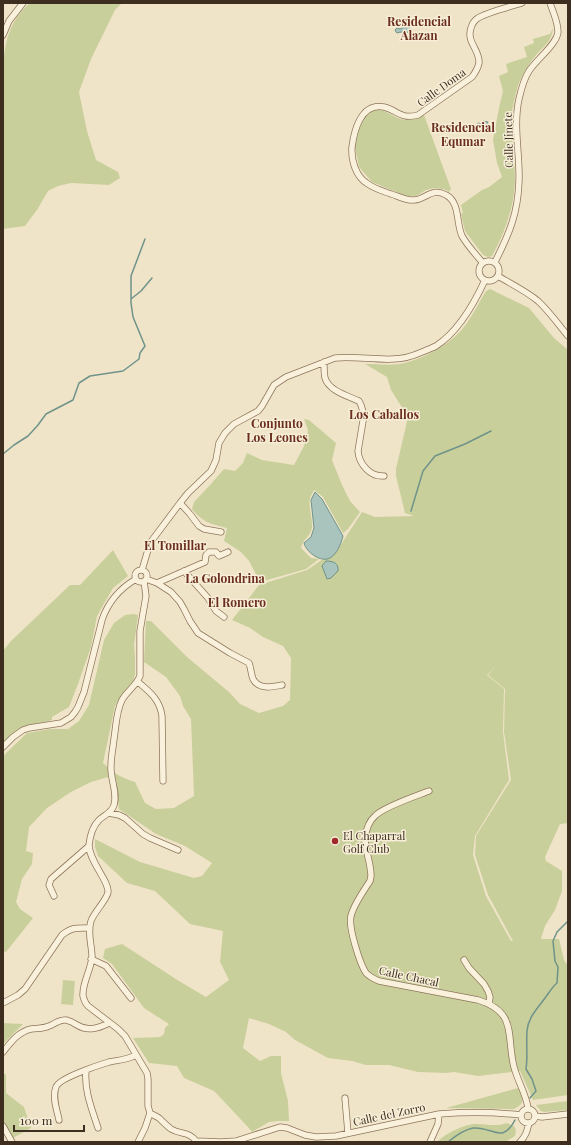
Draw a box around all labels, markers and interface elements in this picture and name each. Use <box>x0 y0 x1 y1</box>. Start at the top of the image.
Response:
district label: Residencial Alazan <box>387 13 451 43</box>
street label: Calle Doma <box>414 64 469 110</box>
street label: Calle Jinete <box>500 112 516 168</box>
district label: Residencial Equmar <box>431 119 495 149</box>
district label: Los Caballos <box>349 406 420 422</box>
district label: Conjunto Los Leones <box>246 415 308 445</box>
district label: El Tomillar <box>144 537 206 553</box>
district label: La Golondrina <box>185 570 266 586</box>
district label: El Romero <box>208 594 266 610</box>
place label: El Chaparral Golf Club <box>343 828 405 856</box>
marker: El Chaparral Golf Club <box>330 836 340 846</box>
street label: Calle Chacal <box>378 962 440 990</box>
street label: Calle del Zorro <box>352 1099 426 1129</box>
scale bar <box>14 1107 84 1133</box>
text: 100 m <box>20 1112 53 1128</box>

